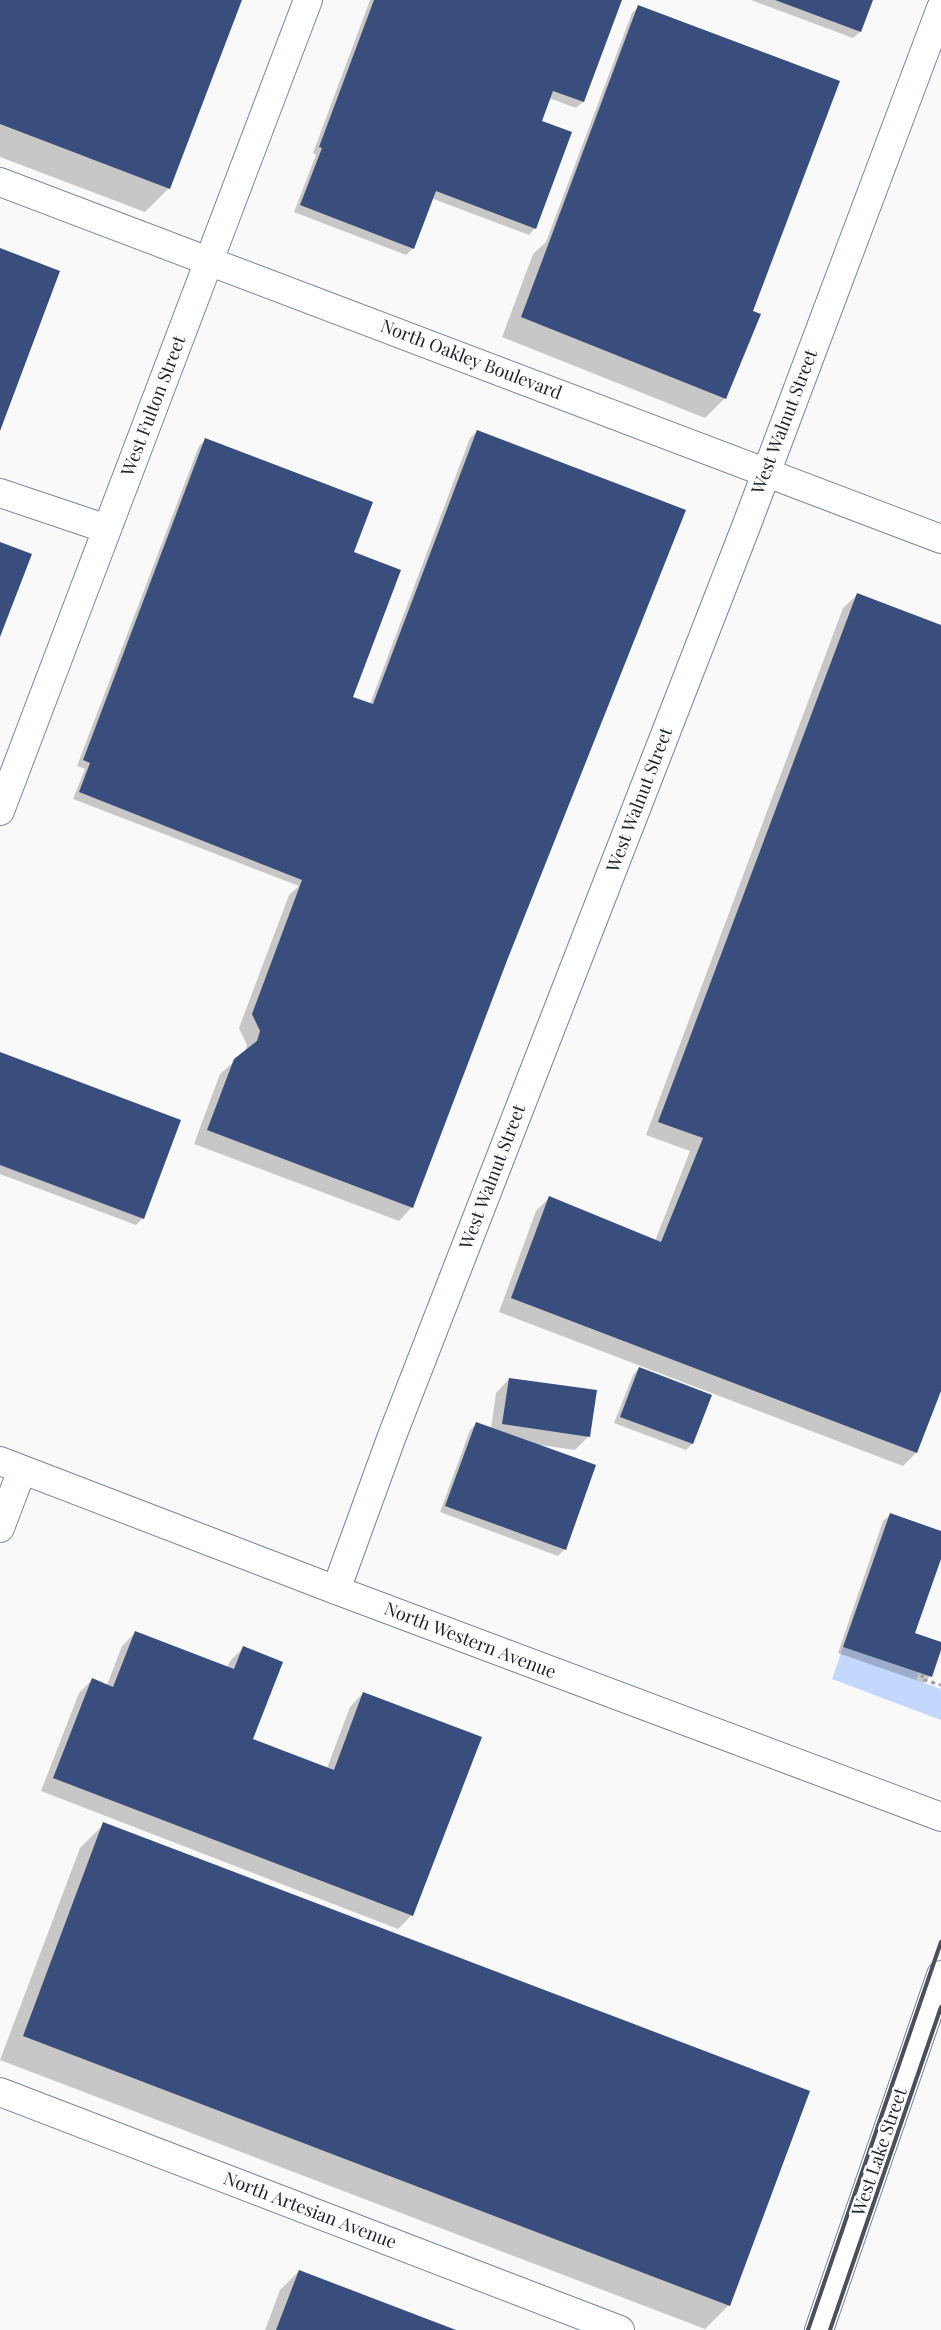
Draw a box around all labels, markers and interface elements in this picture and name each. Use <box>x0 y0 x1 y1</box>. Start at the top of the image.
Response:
street label: North Oakley Boulevard <box>377 315 565 405</box>
street label: West Fulton Street <box>117 333 191 479</box>
street label: West Walnut Street <box>748 347 822 497</box>
street label: West Walnut Street <box>603 725 677 875</box>
street label: West Walnut Street <box>456 1102 530 1252</box>
street label: North Western Avenue <box>381 1598 559 1684</box>
street label: West Lake Street <box>848 2085 912 2219</box>
street label: North Artesian Avenue <box>221 2168 399 2254</box>

